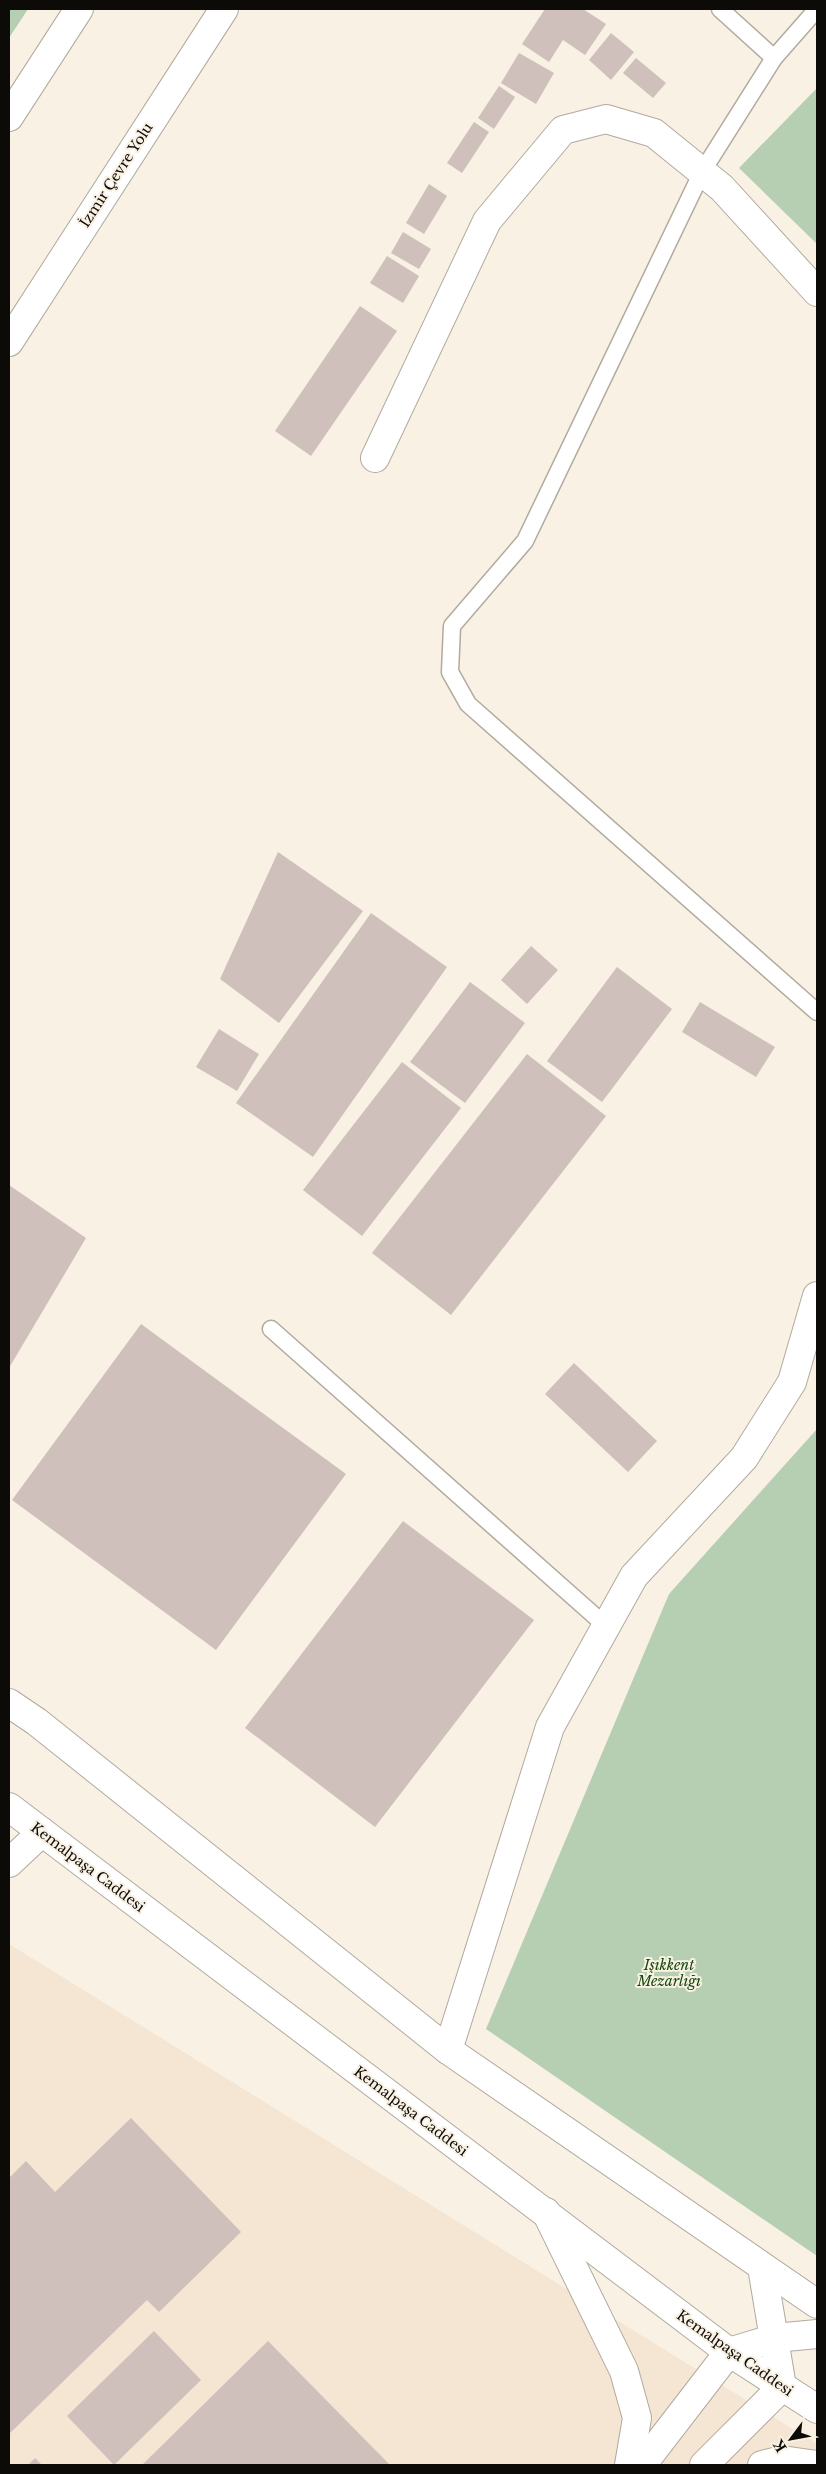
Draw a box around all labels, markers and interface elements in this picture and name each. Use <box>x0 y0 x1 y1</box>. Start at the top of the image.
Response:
street label: İzmir Çevre Yolu <box>75 119 157 231</box>
street label: Kemalpaşa Caddesi <box>27 1818 149 1916</box>
park label: Işıkkent Mezarlığı <box>636 1956 701 1990</box>
street label: Kemalpaşa Caddesi <box>350 2062 472 2160</box>
street label: Kemalpaşa Caddesi <box>673 2306 797 2400</box>
north arrow <box>766 2414 816 2464</box>
text: K <box>769 2436 791 2456</box>

